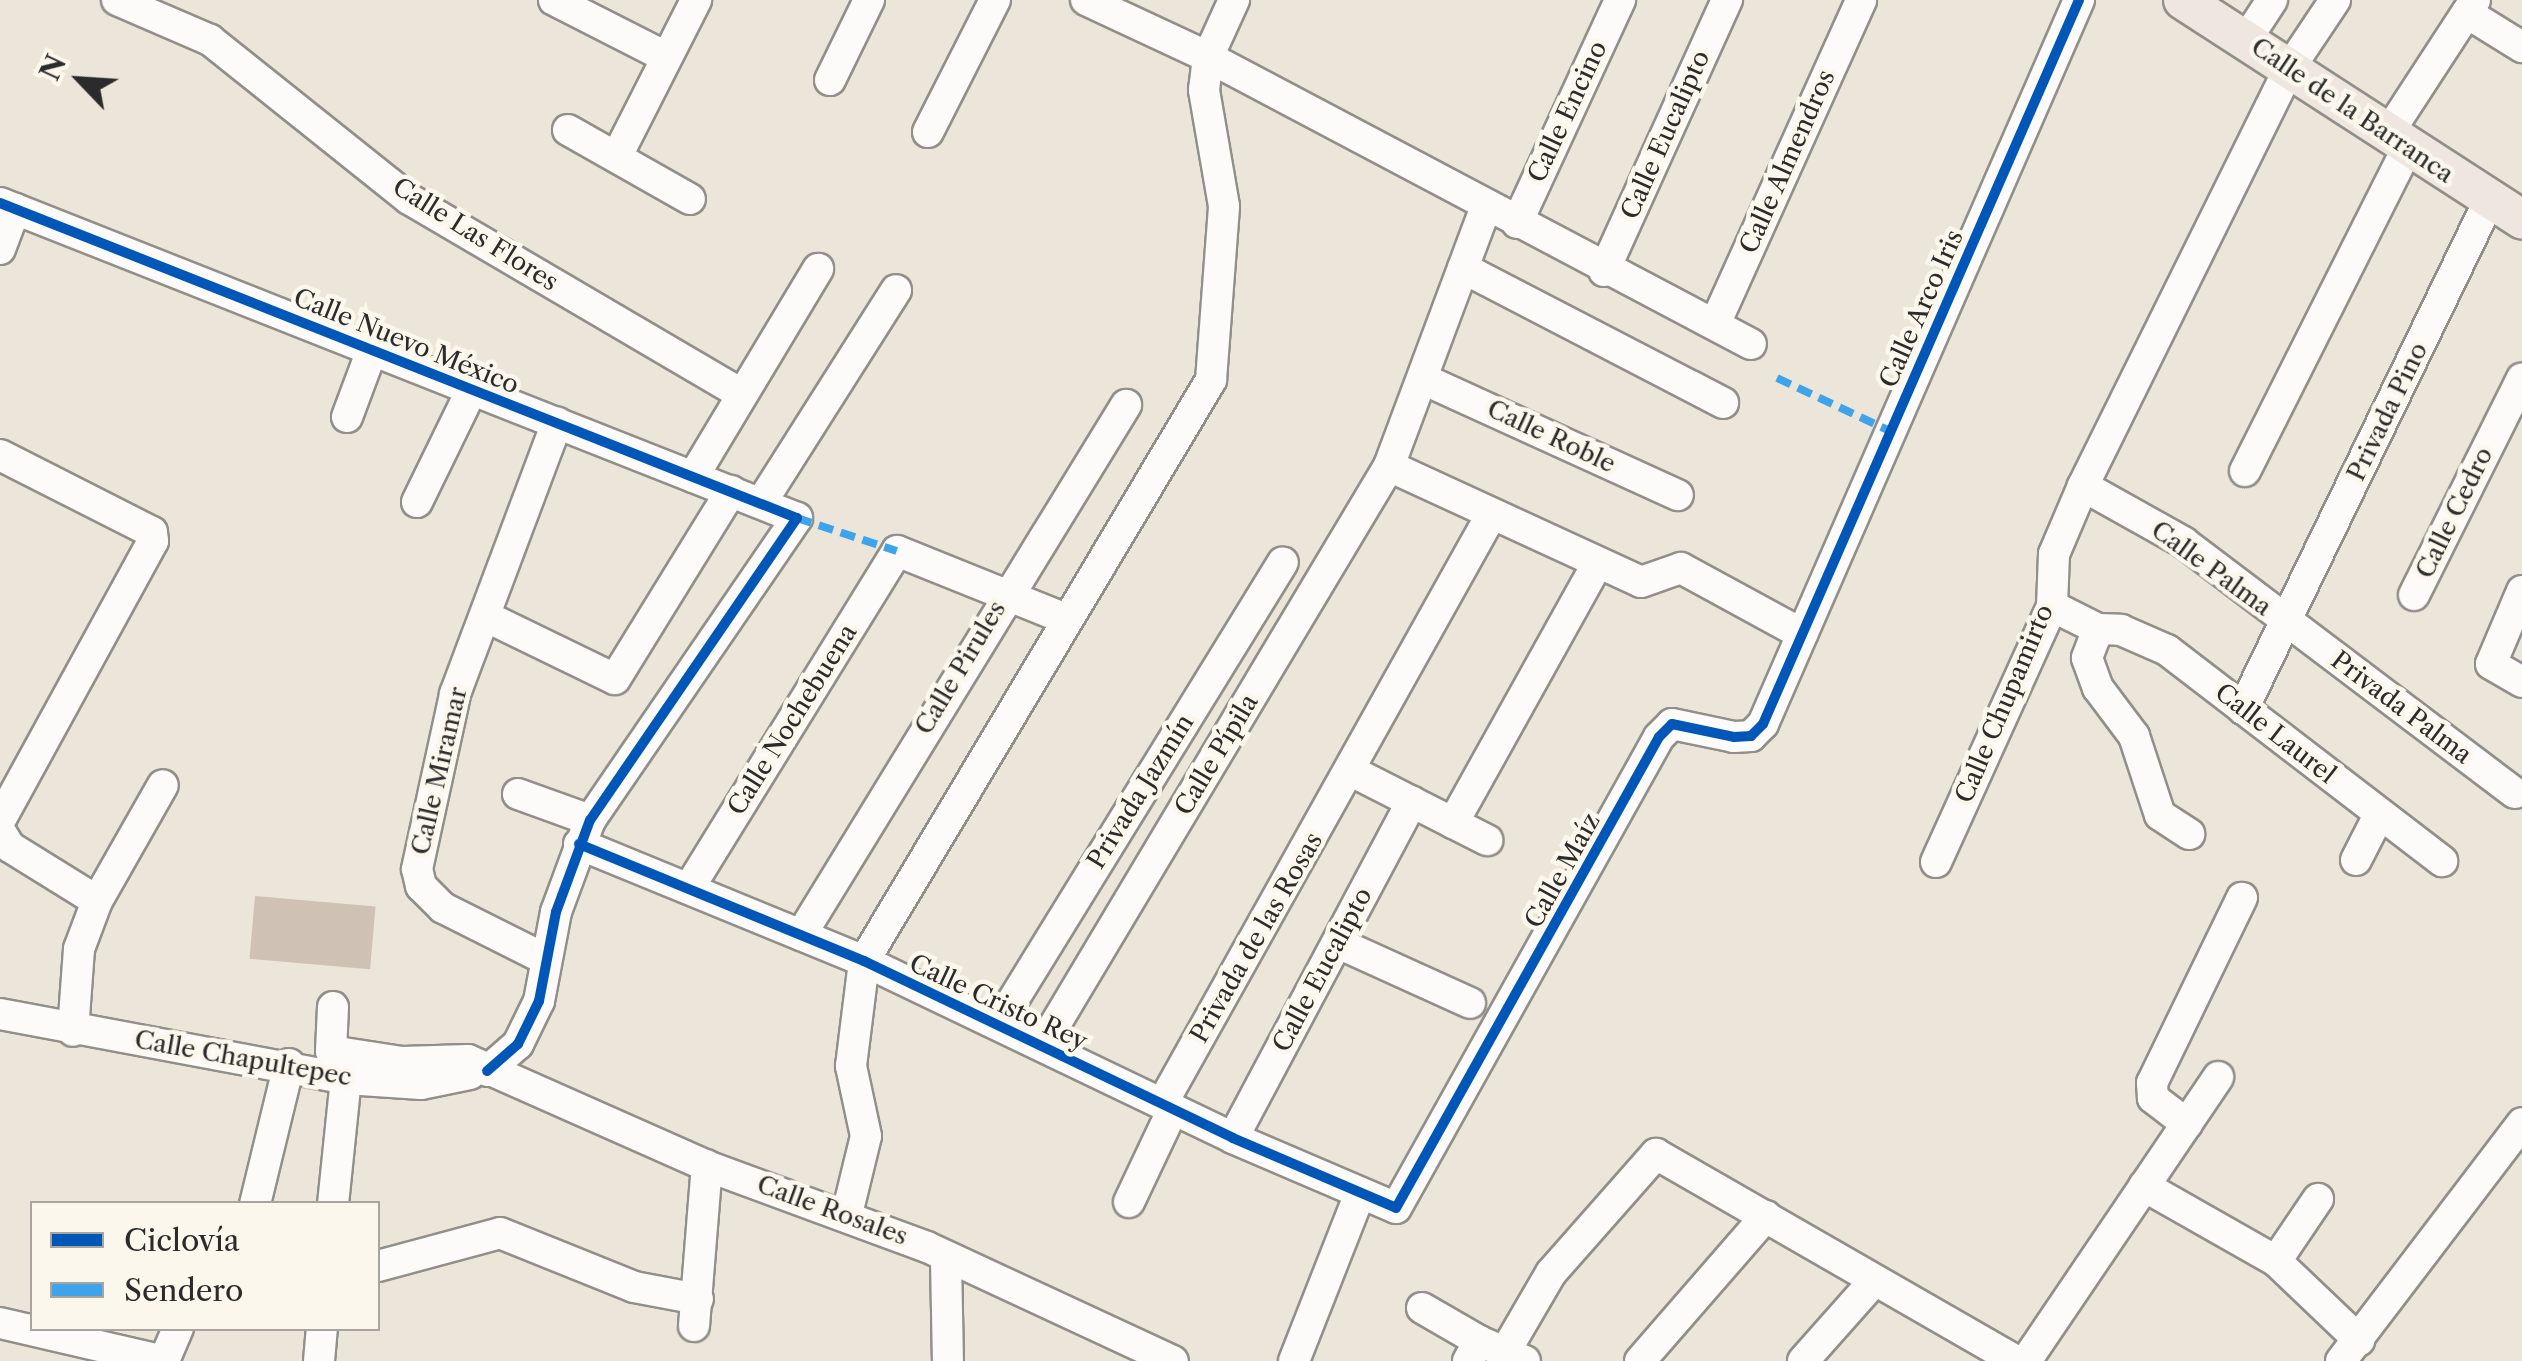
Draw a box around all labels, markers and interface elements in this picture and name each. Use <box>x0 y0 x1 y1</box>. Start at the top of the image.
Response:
north arrow <box>30 30 130 130</box>
street label: Calle de la Barranca <box>2245 32 2459 190</box>
street label: Calle Encino <box>1522 37 1614 187</box>
street label: Calle Eucalipto <box>1615 46 1717 224</box>
text: N <box>32 49 73 86</box>
street label: Calle Almendros <box>1734 65 1842 259</box>
street label: Calle Las Flores <box>387 172 563 298</box>
street label: Calle Arco Iris <box>1874 225 1970 393</box>
street label: Calle Nuevo México <box>289 283 523 401</box>
street label: Privada Pino <box>2342 338 2434 486</box>
street label: Calle Roble <box>1482 394 1620 480</box>
street label: Calle Cedro <box>2410 443 2500 583</box>
street label: Calle Palma <box>2145 515 2277 623</box>
street label: Calle Pirules <box>909 596 1013 740</box>
street label: Calle Chupamirto <box>1950 600 2060 808</box>
street label: Calle Nochebuena <box>722 619 864 821</box>
street label: Privada Palma <box>2325 645 2477 771</box>
street label: Calle Laurel <box>2209 678 2341 790</box>
street label: Calle Miramar <box>406 684 474 858</box>
street label: Calle Pípila <box>1169 689 1265 821</box>
street label: Privada Jazmín <box>1081 709 1201 875</box>
street label: Calle Maíz <box>1519 808 1607 934</box>
street label: Privada de las Rosas <box>1185 827 1329 1049</box>
street label: Calle Eucalipto <box>1267 883 1379 1057</box>
street label: Calle Cristo Rey <box>904 949 1092 1057</box>
street label: Calle Chapultepec <box>132 1025 354 1093</box>
street label: Calle Rosales <box>753 1170 911 1252</box>
legend <box>30 1201 380 1331</box>
text: Ciclovía <box>124 1222 240 1259</box>
text: Sendero <box>124 1272 243 1309</box>

